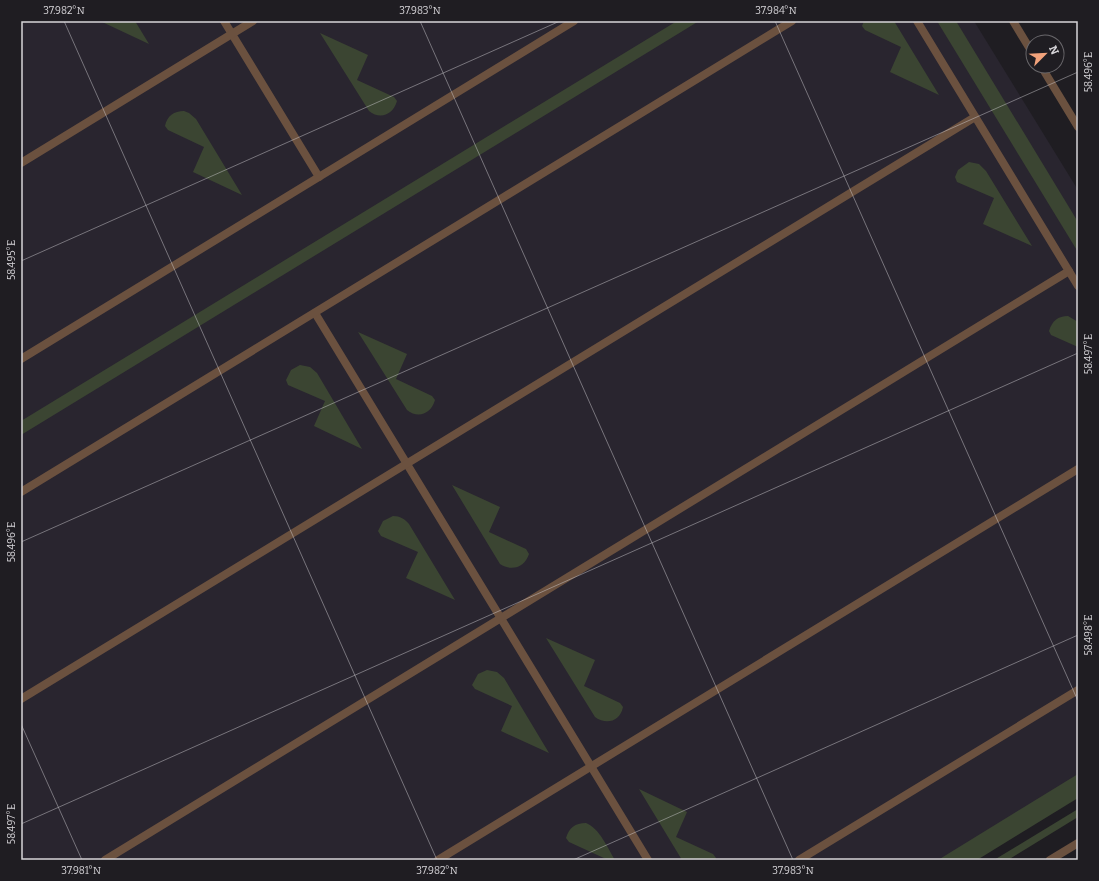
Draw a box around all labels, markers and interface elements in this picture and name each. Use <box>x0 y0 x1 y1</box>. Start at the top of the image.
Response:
text: 37.982°N <box>43 5 85 17</box>
text: 37.983°N <box>399 5 441 17</box>
text: 37.984°N <box>755 5 797 17</box>
north arrow <box>1025 34 1065 74</box>
text: N <box>1046 44 1062 57</box>
text: 58.496°E <box>1083 52 1095 92</box>
text: 58.495°E <box>6 240 18 280</box>
text: 58.497°E <box>1083 334 1095 374</box>
text: 58.496°E <box>6 522 18 562</box>
text: 58.498°E <box>1083 614 1095 656</box>
text: 58.497°E <box>6 804 18 844</box>
text: 37.981°N <box>61 865 101 877</box>
text: 37.982°N <box>416 865 458 877</box>
text: 37.983°N <box>772 865 814 877</box>

